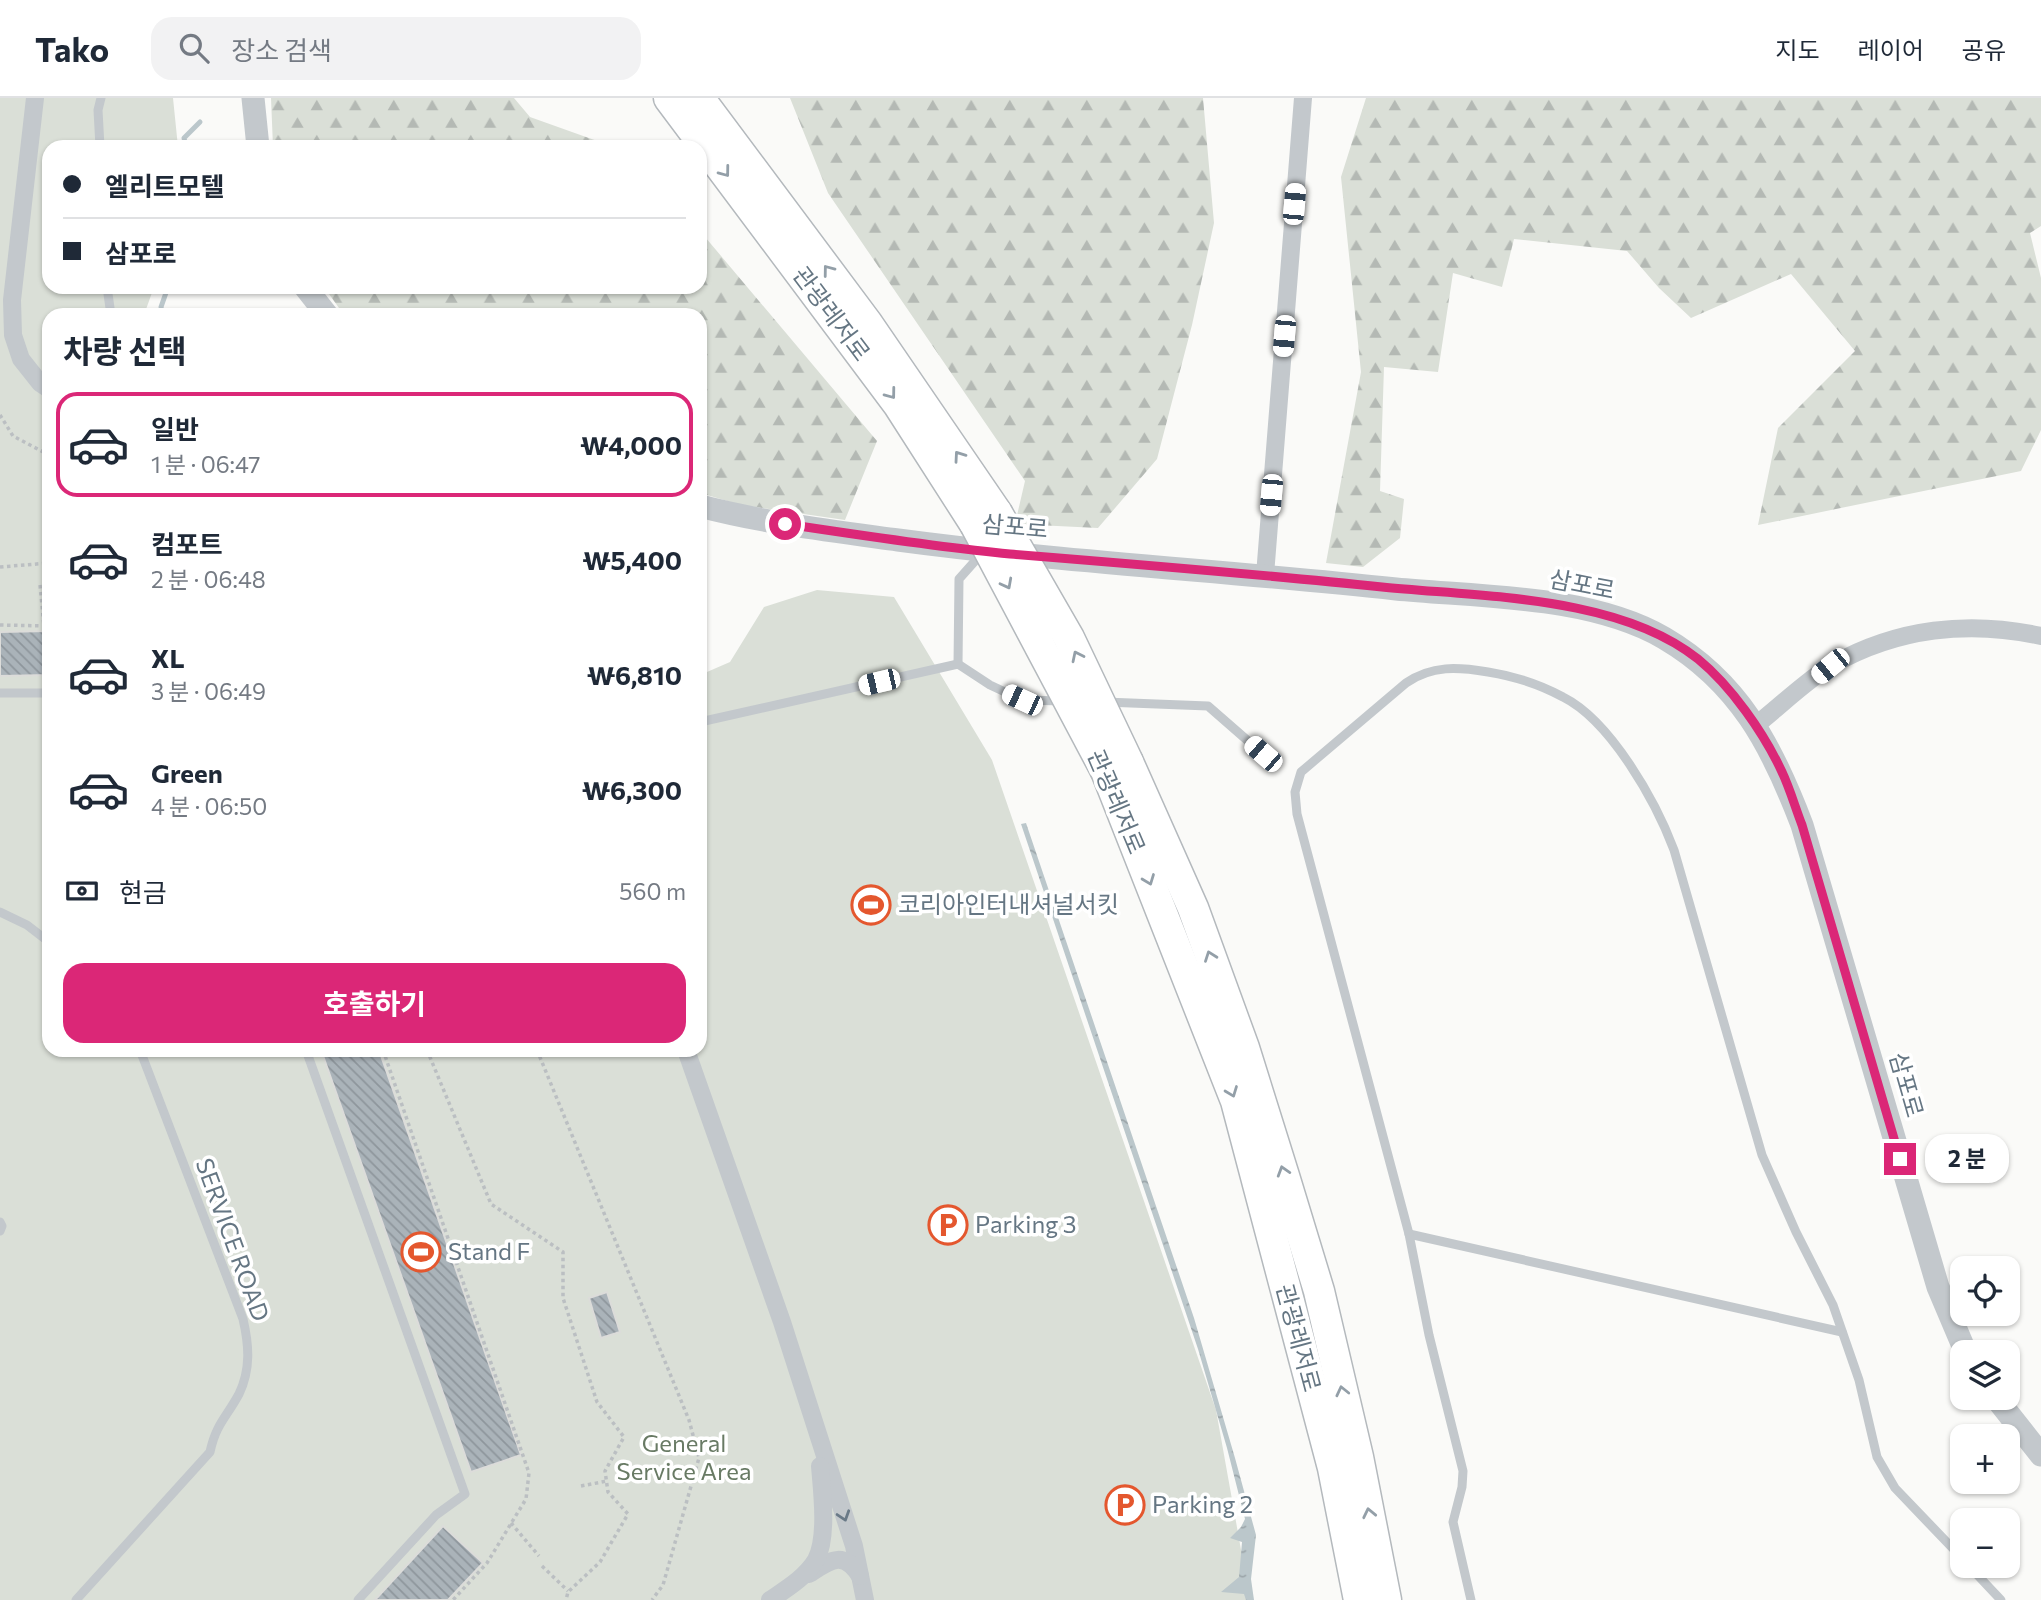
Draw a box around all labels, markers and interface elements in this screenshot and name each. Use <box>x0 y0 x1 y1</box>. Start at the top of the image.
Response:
search box <box>151 17 641 80</box>
text: Tako <box>35 28 109 69</box>
icon: search <box>175 29 213 67</box>
text: 장소 검색 <box>231 34 332 65</box>
text: 지도 <box>1775 35 1820 64</box>
text: 레이어 <box>1858 35 1924 64</box>
text: 공유 <box>1962 35 2006 64</box>
one-way arrow <box>716 164 729 177</box>
text: 엘리트모텔 <box>105 170 225 201</box>
car <box>1282 182 1307 226</box>
text: 삼포로 <box>105 237 177 268</box>
street label: 관광레저로 <box>787 260 877 366</box>
one-way arrow <box>824 266 836 278</box>
car <box>1272 314 1297 358</box>
text: 차량 선택 <box>63 330 187 370</box>
one-way arrow <box>882 386 895 398</box>
icon: car <box>67 413 130 476</box>
text: 일반 <box>151 413 199 444</box>
text: ₩4,000 <box>580 429 682 460</box>
text: 1 분 · 06:47 <box>151 450 261 478</box>
one-way arrow <box>954 451 967 464</box>
car <box>1259 473 1284 517</box>
route start <box>769 508 801 540</box>
street label: 삼포로 <box>981 508 1049 543</box>
icon: car <box>67 528 130 591</box>
text: 컴포트 <box>151 528 223 559</box>
text: ₩5,400 <box>582 544 682 575</box>
street label: 삼포로 <box>1547 563 1618 604</box>
text: 2 분 · 06:48 <box>151 565 266 593</box>
one-way arrow <box>998 577 1012 590</box>
text: XL <box>151 642 185 673</box>
icon: car <box>67 643 130 706</box>
car <box>1808 645 1853 687</box>
one-way arrow <box>1072 651 1086 663</box>
text: ₩6,810 <box>587 659 682 690</box>
car <box>857 667 902 697</box>
text: 3 분 · 06:49 <box>151 677 266 705</box>
car <box>999 682 1046 718</box>
car <box>1241 732 1286 776</box>
street label: 관광레저로 <box>1082 745 1152 858</box>
text: Green <box>151 757 223 788</box>
icon: car <box>67 758 130 821</box>
text: ₩6,300 <box>582 774 682 805</box>
text: 4 분 · 06:50 <box>151 792 267 820</box>
icon: cash <box>63 872 101 910</box>
one-way arrow <box>1141 874 1155 886</box>
text: 현금 <box>119 876 167 907</box>
text: 560 m <box>619 877 686 905</box>
sports icon: 코리아인터내셔널서킷 <box>850 884 892 926</box>
place label: 코리아인터내셔널서킷 <box>898 889 1119 918</box>
one-way arrow <box>1205 950 1219 962</box>
button: 호출하기 <box>63 963 686 1043</box>
street label: 삼포로 <box>1884 1049 1931 1120</box>
one-way arrow <box>1224 1085 1238 1098</box>
callout: 2 분 <box>1924 1134 2008 1184</box>
route end <box>1884 1143 1916 1175</box>
text: 2 분 <box>1948 1144 1986 1172</box>
street label: SERVICE ROAD <box>190 1154 276 1325</box>
one-way arrow <box>1277 1166 1291 1178</box>
parking icon: Parking 3 <box>927 1204 969 1246</box>
place label: Parking 3 <box>975 1209 1076 1238</box>
sports icon: Stand F <box>400 1231 442 1273</box>
place label: Stand F <box>448 1236 530 1265</box>
map controls <box>1950 1256 2020 1578</box>
button: locate <box>1950 1256 2020 1326</box>
street label: 관광레저로 <box>1271 1281 1328 1395</box>
button: layers <box>1950 1340 2020 1410</box>
one-way arrow <box>1336 1385 1350 1397</box>
button: + <box>1950 1424 2020 1494</box>
park label: General Service Area <box>617 1428 751 1485</box>
parking icon: Parking 2 <box>1104 1484 1146 1526</box>
place label: Parking 2 <box>1152 1489 1253 1518</box>
one-way arrow <box>1362 1507 1377 1519</box>
button: − <box>1950 1508 2020 1578</box>
one-way arrow <box>836 1509 850 1522</box>

